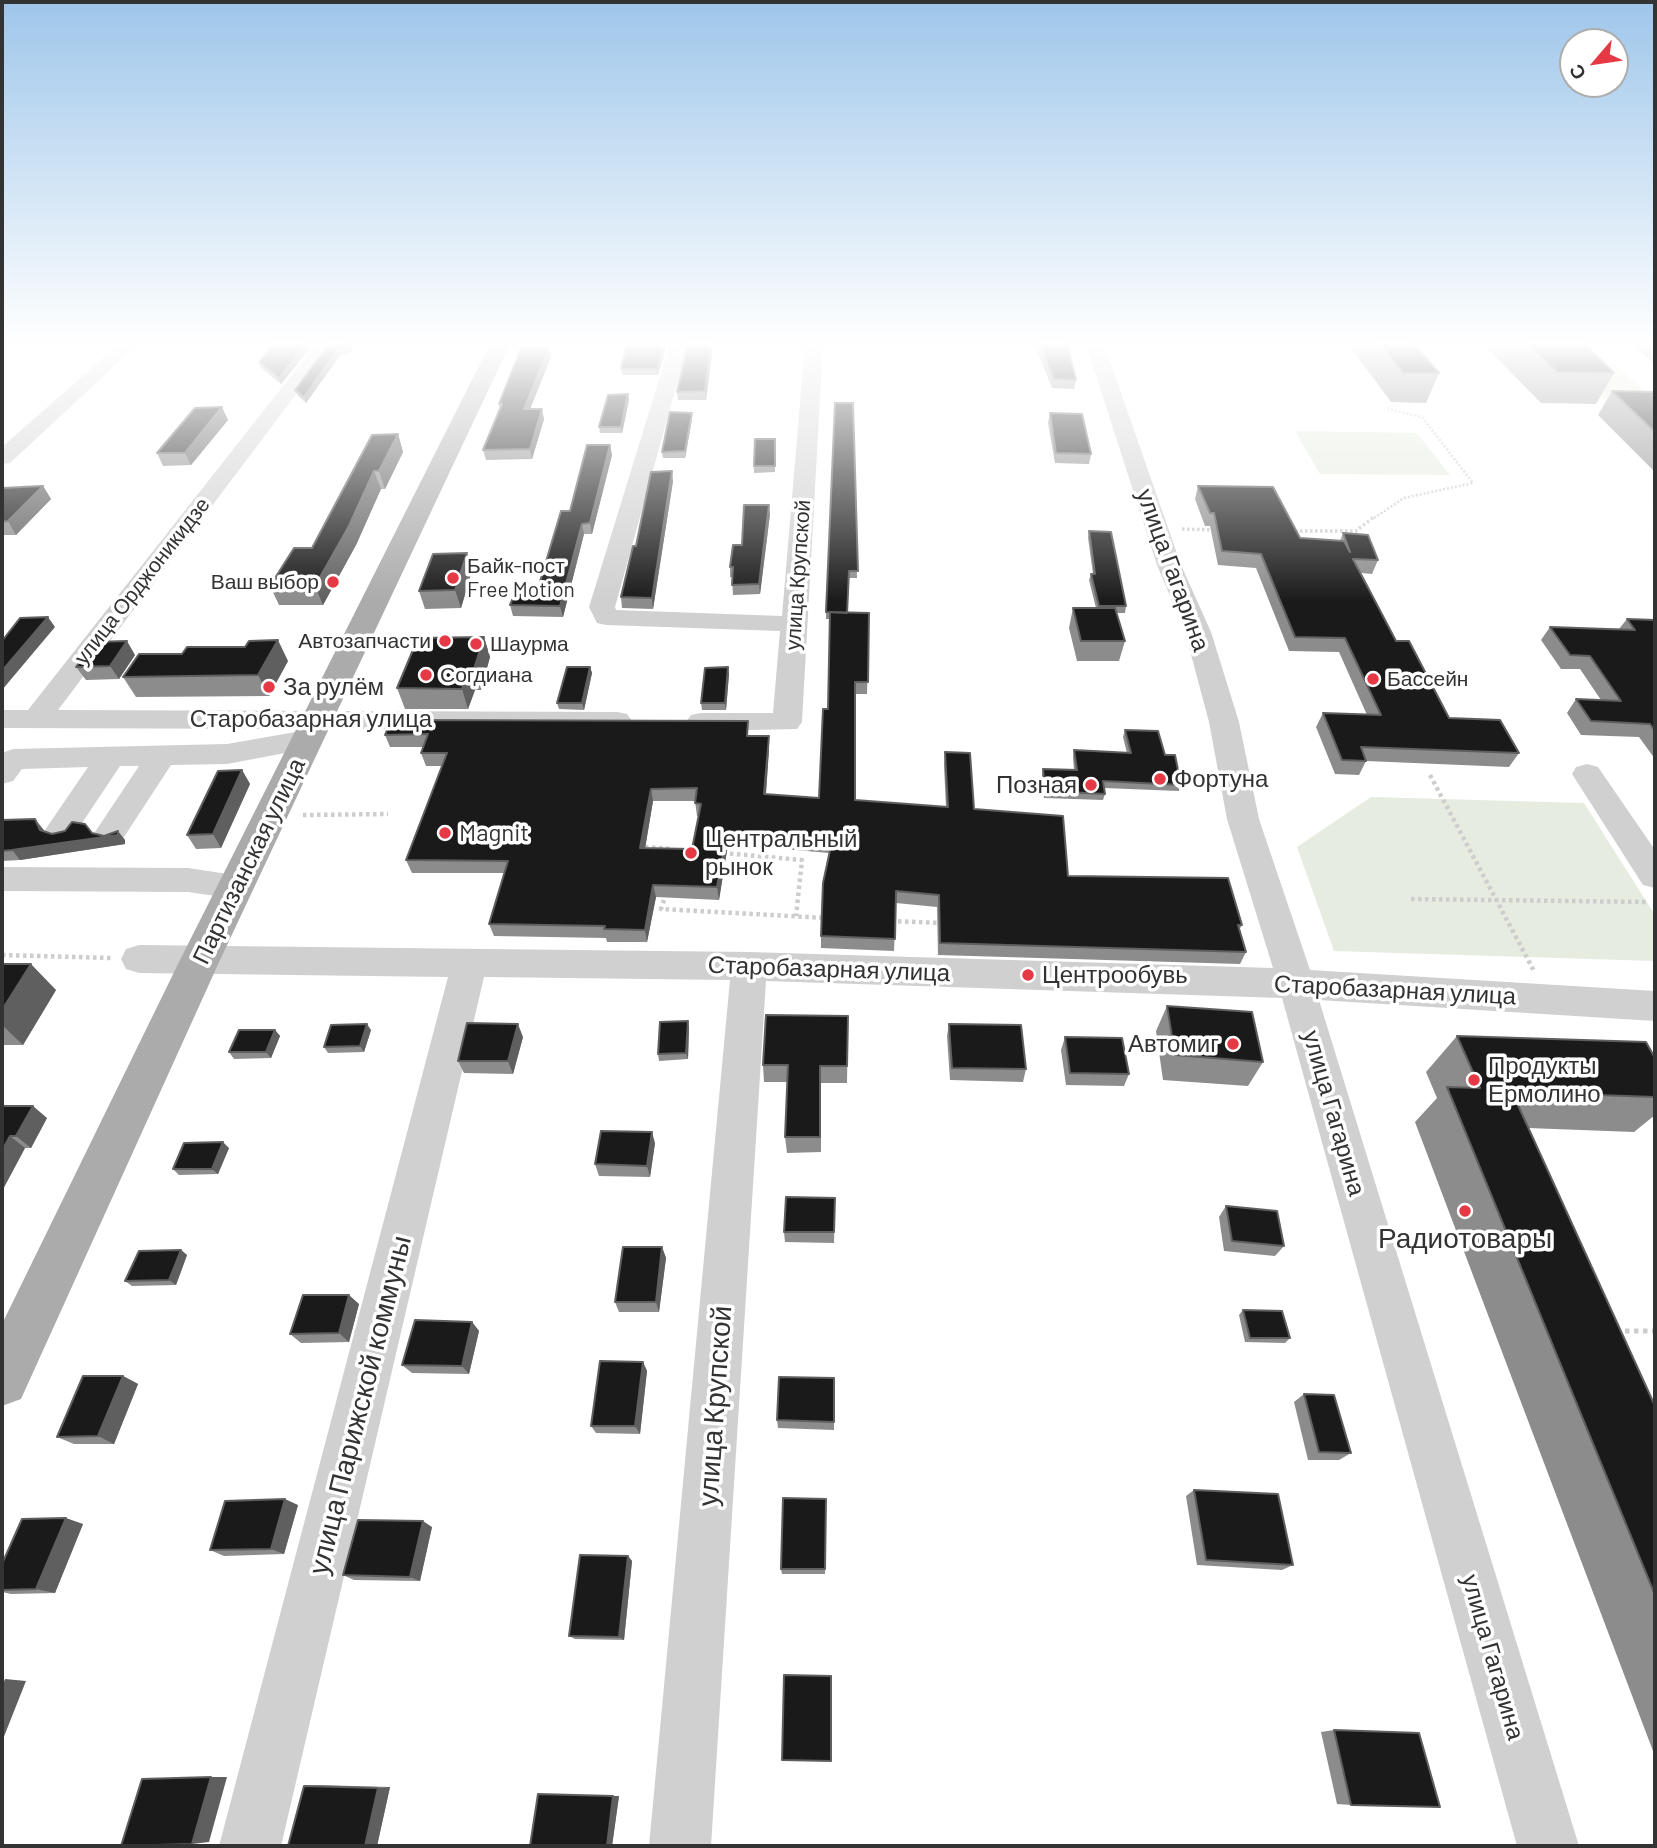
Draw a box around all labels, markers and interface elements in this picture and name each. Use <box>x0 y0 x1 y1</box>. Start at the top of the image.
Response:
north arrow <box>1559 28 1629 98</box>
text: С <box>1564 61 1590 84</box>
street label: улица Гагарина <box>1130 485 1216 655</box>
street label: улица Орджоникидзе <box>69 492 215 670</box>
street label: улица Крупской <box>780 499 816 651</box>
place label: Байк-пост Free Motion <box>467 553 575 603</box>
place label: Ваш выбор <box>211 569 319 595</box>
marker: Байк-пост Free Motion <box>445 570 461 586</box>
marker: Ваш выбор <box>325 574 341 590</box>
place label: Автозапчасти <box>298 628 431 654</box>
place label: Шаурма <box>490 631 569 657</box>
marker: Автозапчасти <box>437 633 453 649</box>
marker: Шаурма <box>468 636 484 652</box>
place label: Согдиана <box>440 662 533 688</box>
place label: Бассейн <box>1387 666 1468 692</box>
marker: Согдиана <box>418 667 434 683</box>
marker: Бассейн <box>1365 671 1381 687</box>
place label: За рулём <box>283 673 384 701</box>
marker: За рулём <box>261 679 277 695</box>
street label: Старобазарная улица <box>190 705 432 733</box>
street label: Партизанская улица <box>187 753 311 969</box>
place label: Фортуна <box>1174 765 1268 793</box>
place label: Позная <box>996 771 1077 799</box>
marker: Фортуна <box>1152 771 1168 787</box>
marker: Позная <box>1083 777 1099 793</box>
place label: Magnit <box>459 819 529 847</box>
marker: Magnit <box>437 825 453 841</box>
place label: Центральный рынок <box>705 825 857 881</box>
marker: Центральный рынок <box>683 845 699 861</box>
street label: Старобазарная улица <box>707 950 951 988</box>
place label: Центрообувь <box>1042 961 1188 989</box>
marker: Центрообувь <box>1020 967 1036 983</box>
street label: Старобазарная улица <box>1273 969 1517 1011</box>
street label: улица Гагарина <box>1297 1027 1371 1199</box>
place label: Автомиг <box>1128 1030 1219 1058</box>
marker: Автомиг <box>1225 1036 1241 1052</box>
place label: Продукты Ермолино <box>1488 1052 1601 1108</box>
marker: Продукты Ермолино <box>1466 1072 1482 1088</box>
marker: Радиотовары <box>1457 1203 1473 1219</box>
place label: Радиотовары <box>1378 1222 1552 1256</box>
street label: улица Парижской коммуны <box>302 1232 418 1578</box>
street label: улица Крупской <box>691 1305 739 1507</box>
street label: улица Гагарина <box>1456 1571 1530 1743</box>

